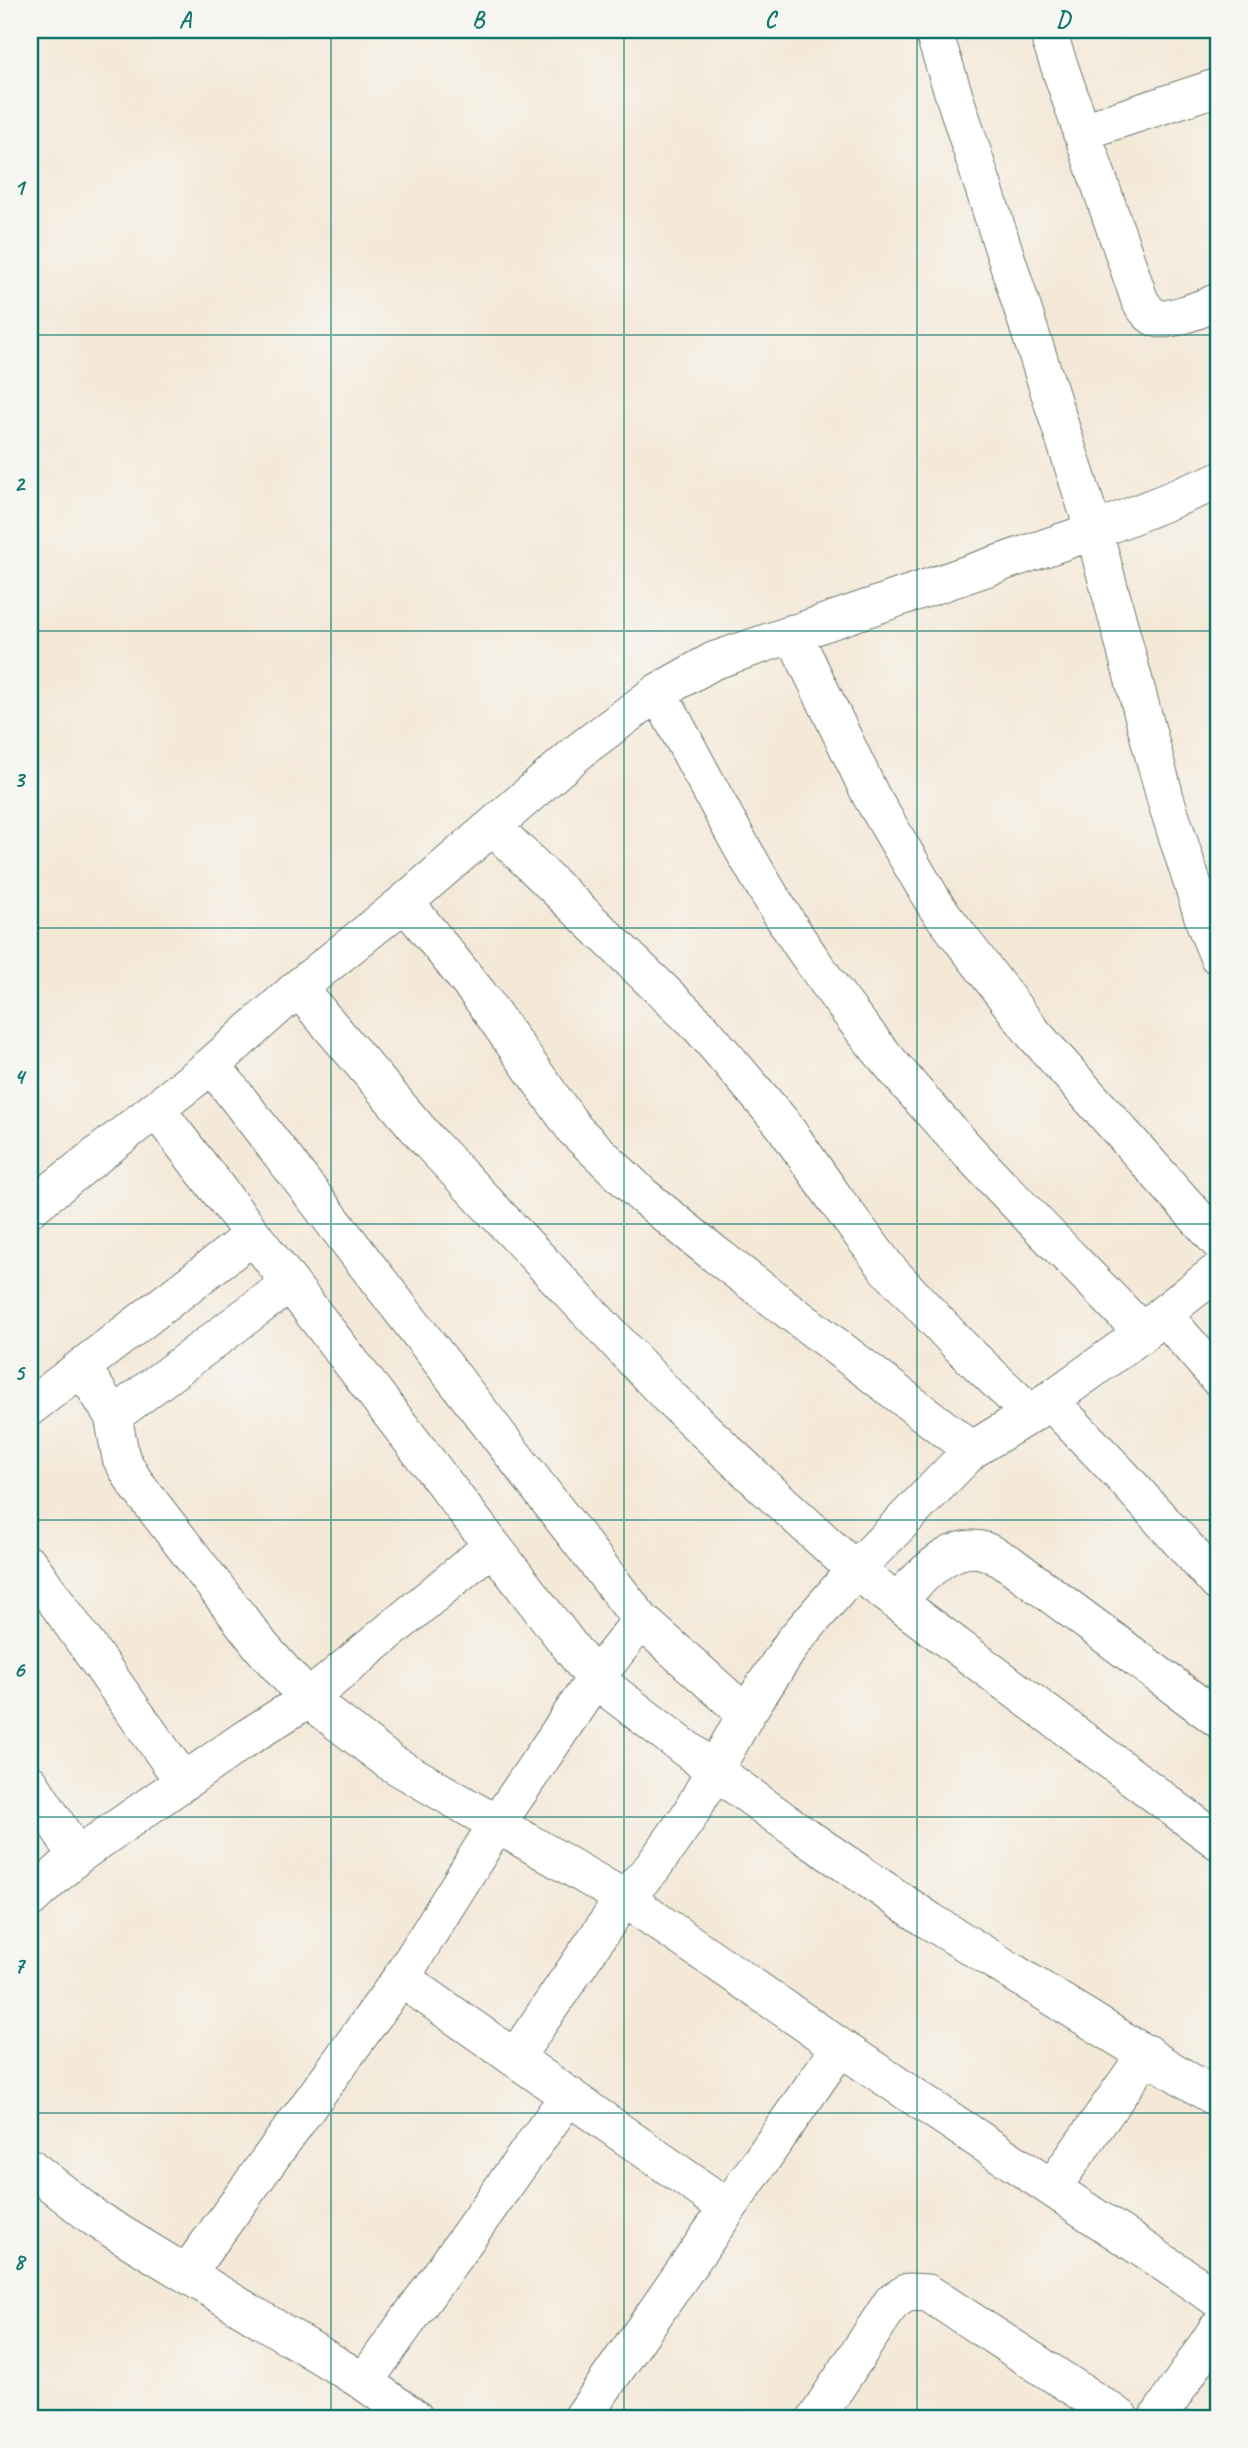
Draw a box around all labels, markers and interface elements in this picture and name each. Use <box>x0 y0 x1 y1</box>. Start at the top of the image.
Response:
text: A <box>179 5 193 34</box>
text: B <box>472 5 486 34</box>
text: C <box>765 5 779 34</box>
text: D <box>1056 5 1072 34</box>
text: 1 <box>14 173 27 202</box>
text: 2 <box>14 469 27 498</box>
text: 3 <box>14 765 27 794</box>
text: 4 <box>14 1062 27 1091</box>
text: 5 <box>14 1358 26 1387</box>
text: 6 <box>14 1655 27 1684</box>
text: 7 <box>14 1951 27 1980</box>
text: 8 <box>14 2247 27 2276</box>

